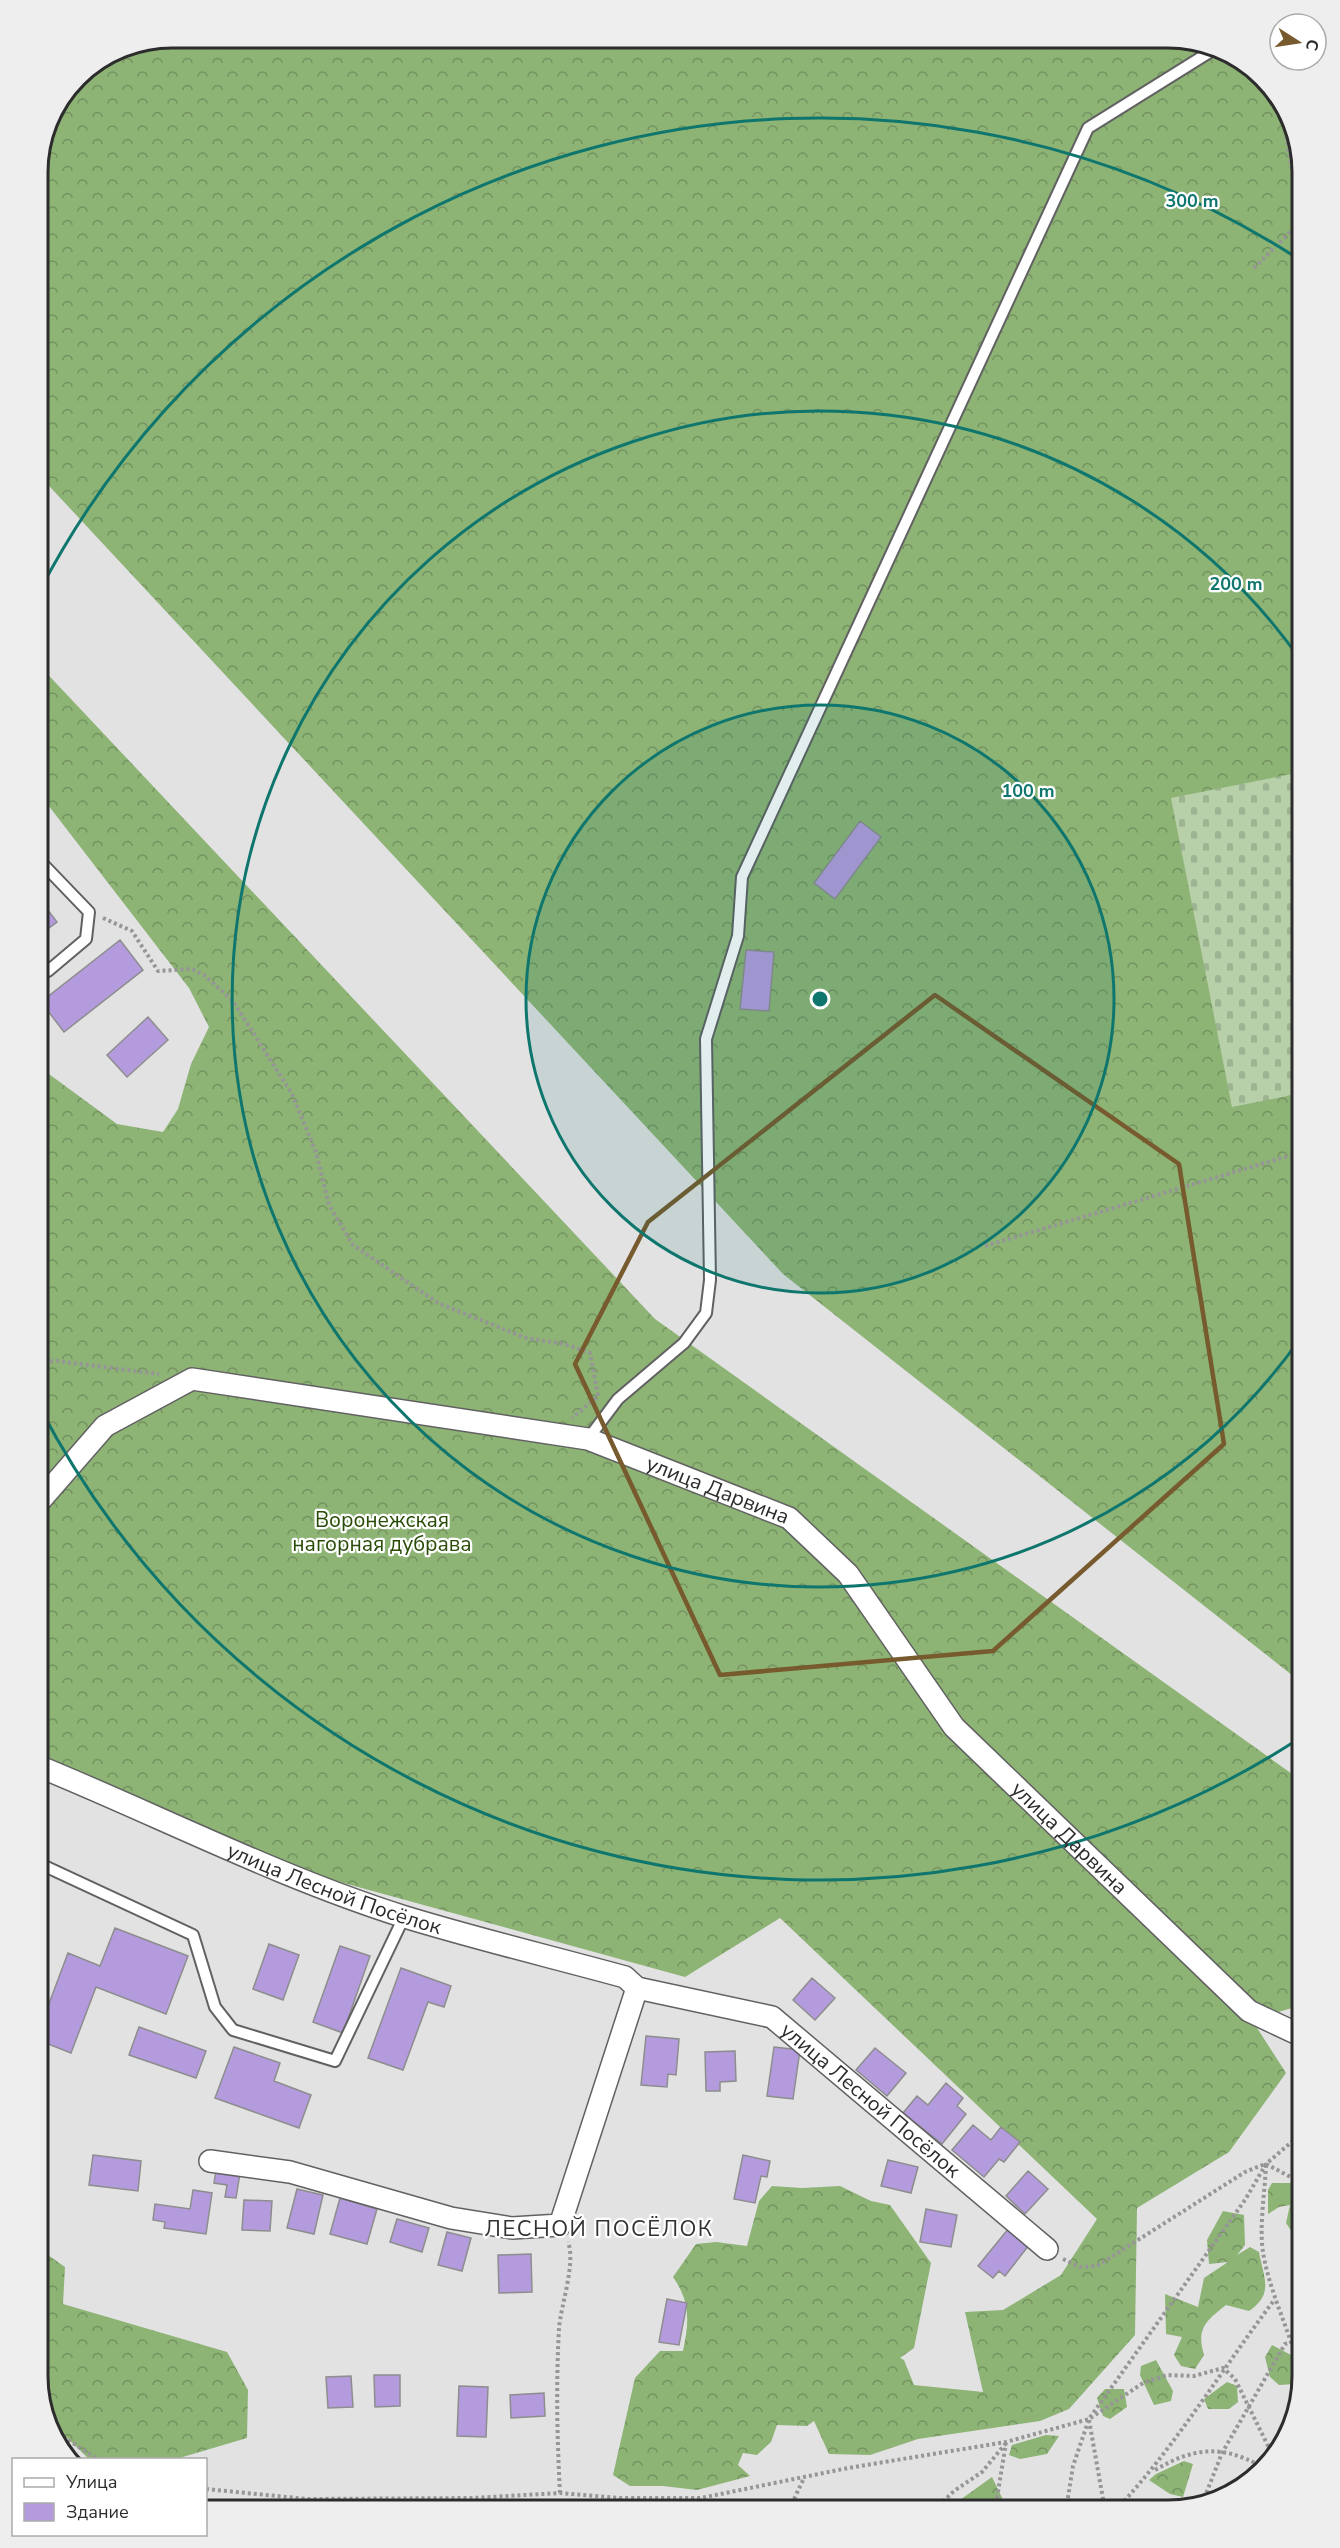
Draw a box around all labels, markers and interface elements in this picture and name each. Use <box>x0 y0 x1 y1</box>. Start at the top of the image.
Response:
north arrow <box>1268 12 1328 72</box>
text: С <box>1300 37 1324 53</box>
text: 300 m <box>1165 189 1219 213</box>
text: 200 m <box>1209 572 1263 596</box>
text: 100 m <box>1001 779 1055 803</box>
centre of rings <box>810 989 830 1009</box>
street label: улица Дарвина <box>642 1449 794 1531</box>
park label: Воронежская нагорная дубрава <box>292 1506 472 1558</box>
street label: улица Дарвина <box>1005 1775 1134 1901</box>
street label: улица Лесной Посёлок <box>223 1836 446 1941</box>
street label: улица Лесной Посёлок <box>775 2016 967 2185</box>
district label: ЛЕСНОЙ ПОСЁЛОК <box>485 2214 713 2244</box>
legend <box>12 2458 207 2536</box>
text: Улица <box>65 2470 117 2494</box>
text: Здание <box>66 2500 129 2524</box>

